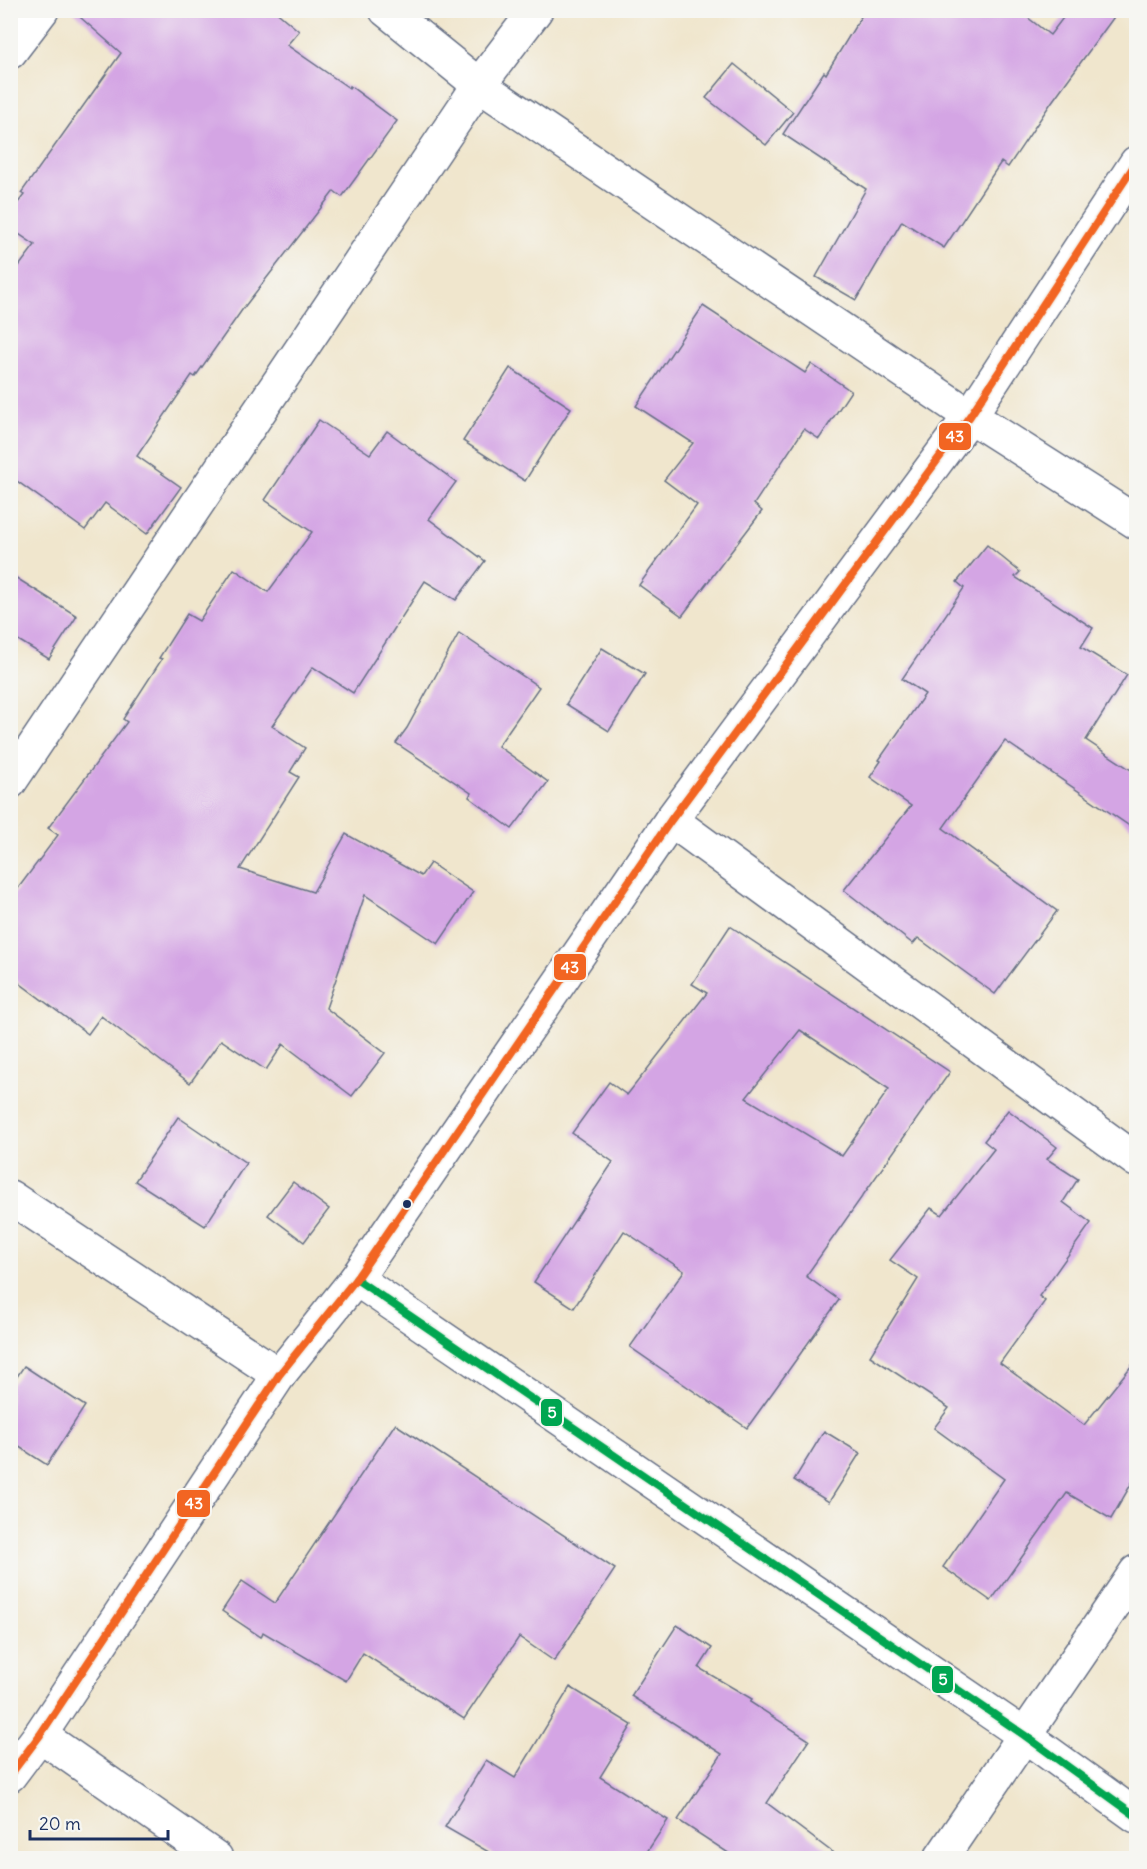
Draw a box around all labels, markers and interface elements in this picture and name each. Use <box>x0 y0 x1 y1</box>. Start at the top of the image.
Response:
line badge: 43 <box>938 422 972 451</box>
text: 43 <box>946 426 964 446</box>
line badge: 43 <box>553 953 587 981</box>
text: 43 <box>561 957 579 977</box>
unlabelled marker <box>401 1198 413 1210</box>
line badge: 5 <box>540 1398 563 1427</box>
text: 5 <box>547 1402 557 1422</box>
line badge: 43 <box>176 1489 211 1518</box>
text: 43 <box>185 1493 203 1513</box>
line badge: 5 <box>931 1665 954 1694</box>
text: 5 <box>938 1669 948 1689</box>
scale bar <box>30 1803 168 1841</box>
text: 20 m <box>39 1812 81 1835</box>

